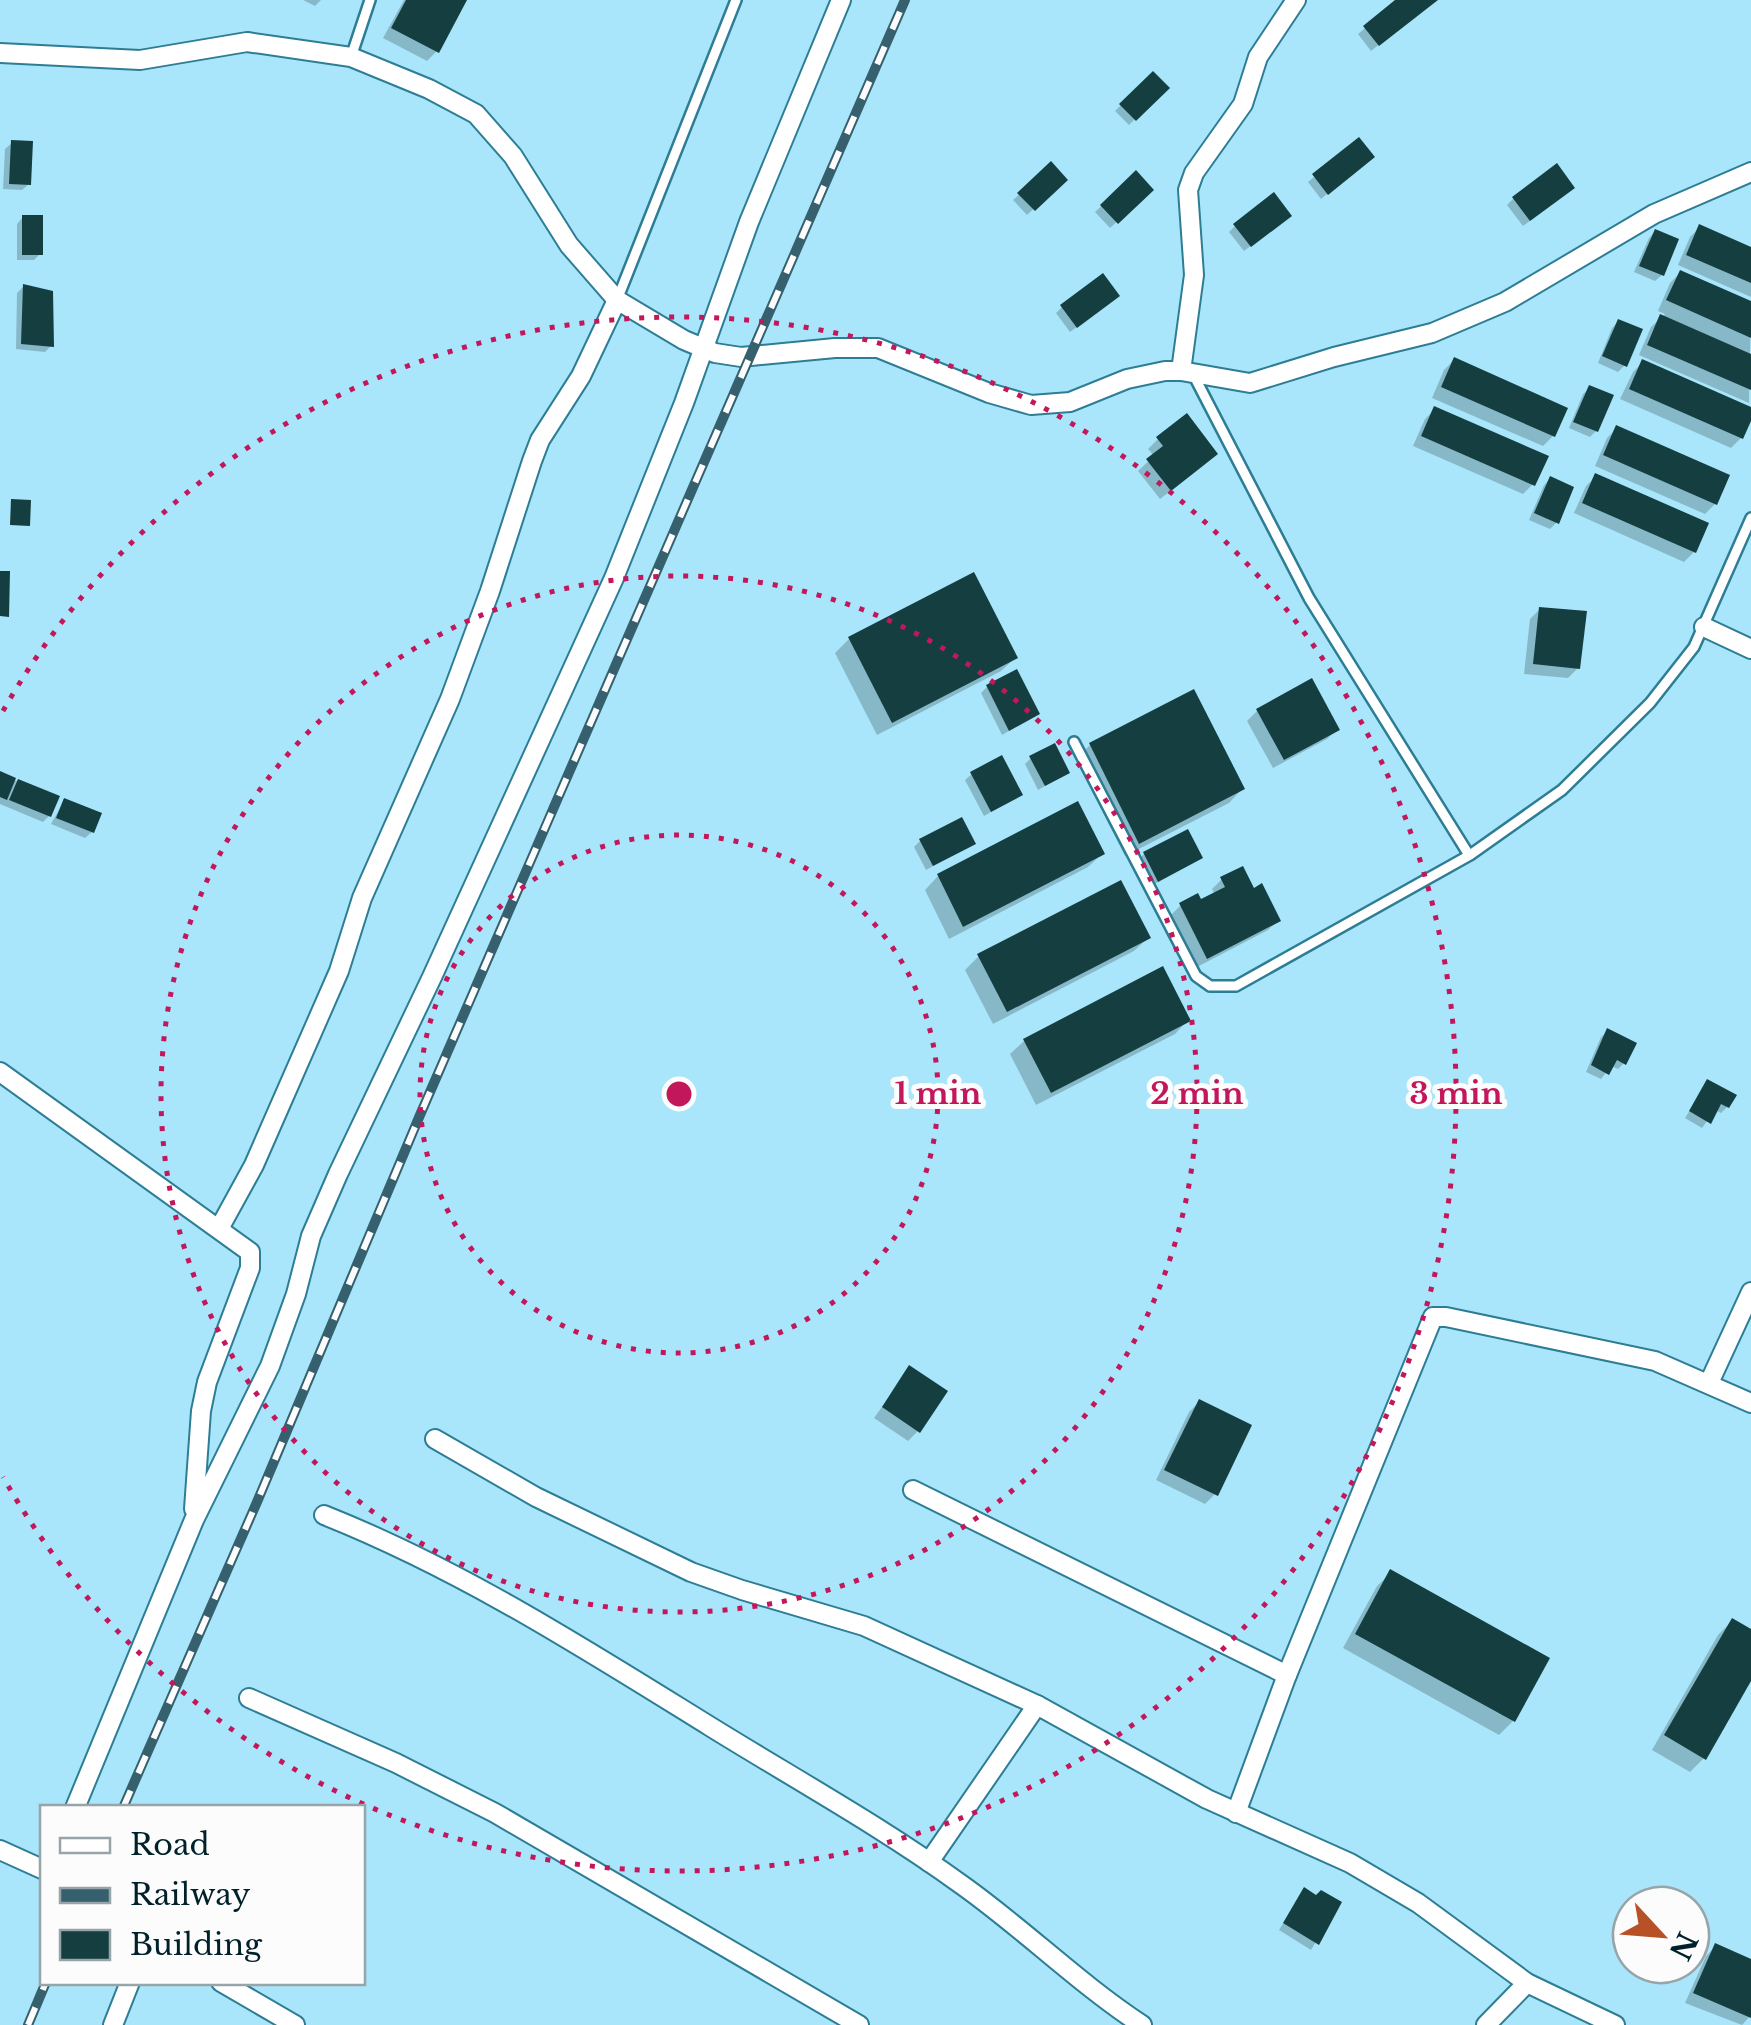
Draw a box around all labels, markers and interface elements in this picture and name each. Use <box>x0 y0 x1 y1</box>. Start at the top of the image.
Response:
text: 1 min <box>895 1075 982 1112</box>
text: 2 min <box>1150 1075 1244 1112</box>
text: 3 min <box>1410 1075 1503 1112</box>
centre of rings <box>661 1076 697 1112</box>
legend <box>40 1805 365 1985</box>
text: Road <box>130 1826 210 1863</box>
text: Railway <box>130 1876 250 1913</box>
north arrow <box>1611 1885 1711 1985</box>
text: Building <box>130 1926 263 1963</box>
text: N <box>1662 1926 1705 1965</box>

